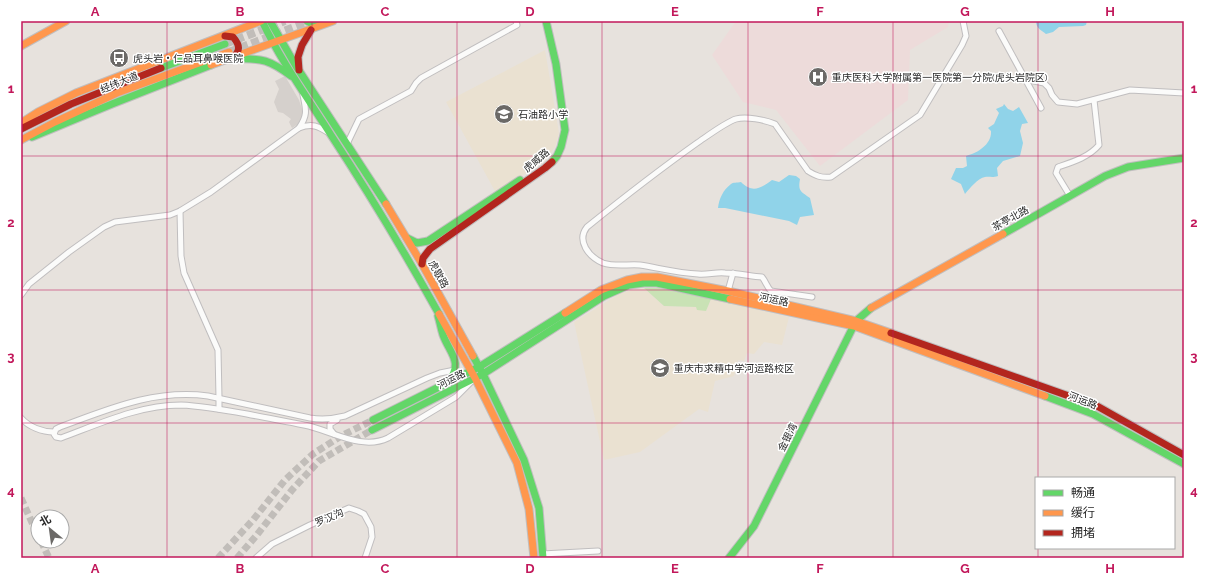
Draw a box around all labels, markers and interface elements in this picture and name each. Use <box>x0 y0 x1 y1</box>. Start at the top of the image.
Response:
text: A <box>91 4 100 19</box>
text: B <box>236 4 245 19</box>
text: C <box>381 4 390 19</box>
text: D <box>525 4 535 19</box>
text: E <box>671 4 679 19</box>
text: F <box>816 4 824 19</box>
text: G <box>960 4 970 19</box>
text: H <box>1105 4 1115 19</box>
bus stop icon: 虎头岩‧仁品耳鼻喉医院 <box>108 47 130 69</box>
place label: 虎头岩‧仁品耳鼻喉医院 <box>133 53 243 64</box>
hospital icon: 重庆医科大学附属第一医院第一分院(虎头岩院区) <box>807 66 829 88</box>
street label: 经纬大道 <box>99 70 140 95</box>
place label: 重庆医科大学附属第一医院第一分院(虎头岩院区) <box>832 72 1048 83</box>
text: 1 <box>8 81 15 96</box>
text: 1 <box>1191 81 1198 96</box>
school or university icon: 石油路小学 <box>493 103 515 125</box>
place label: 石油路小学 <box>518 109 568 120</box>
street label: 虎威路 <box>521 147 551 174</box>
street label: 茶亭北路 <box>990 204 1030 233</box>
text: 2 <box>7 215 15 230</box>
text: 2 <box>1190 215 1198 230</box>
street label: 虎歇路 <box>426 258 451 290</box>
street label: 河运路 <box>758 291 790 308</box>
text: 3 <box>7 349 15 364</box>
text: 3 <box>1190 349 1198 364</box>
school or university icon: 重庆市求精中学河运路校区 <box>649 357 671 379</box>
place label: 重庆市求精中学河运路校区 <box>674 363 794 374</box>
street label: 河运路 <box>435 368 467 391</box>
street label: 河运路 <box>1067 390 1099 411</box>
street label: 金银湾 <box>776 421 799 453</box>
legend <box>1035 477 1175 549</box>
text: 4 <box>7 483 15 498</box>
text: 4 <box>1190 483 1198 498</box>
text: 畅通 <box>1071 486 1095 500</box>
text: 缓行 <box>1071 506 1095 520</box>
street label: 罗汉沟 <box>313 507 345 528</box>
north arrow <box>30 509 70 549</box>
text: 北 <box>37 512 53 529</box>
text: 拥堵 <box>1071 526 1095 540</box>
text: A <box>91 561 100 576</box>
text: B <box>236 561 245 576</box>
text: C <box>381 561 390 576</box>
text: D <box>525 561 535 576</box>
text: E <box>671 561 679 576</box>
text: F <box>816 561 824 576</box>
text: G <box>960 561 970 576</box>
text: H <box>1105 561 1115 576</box>

